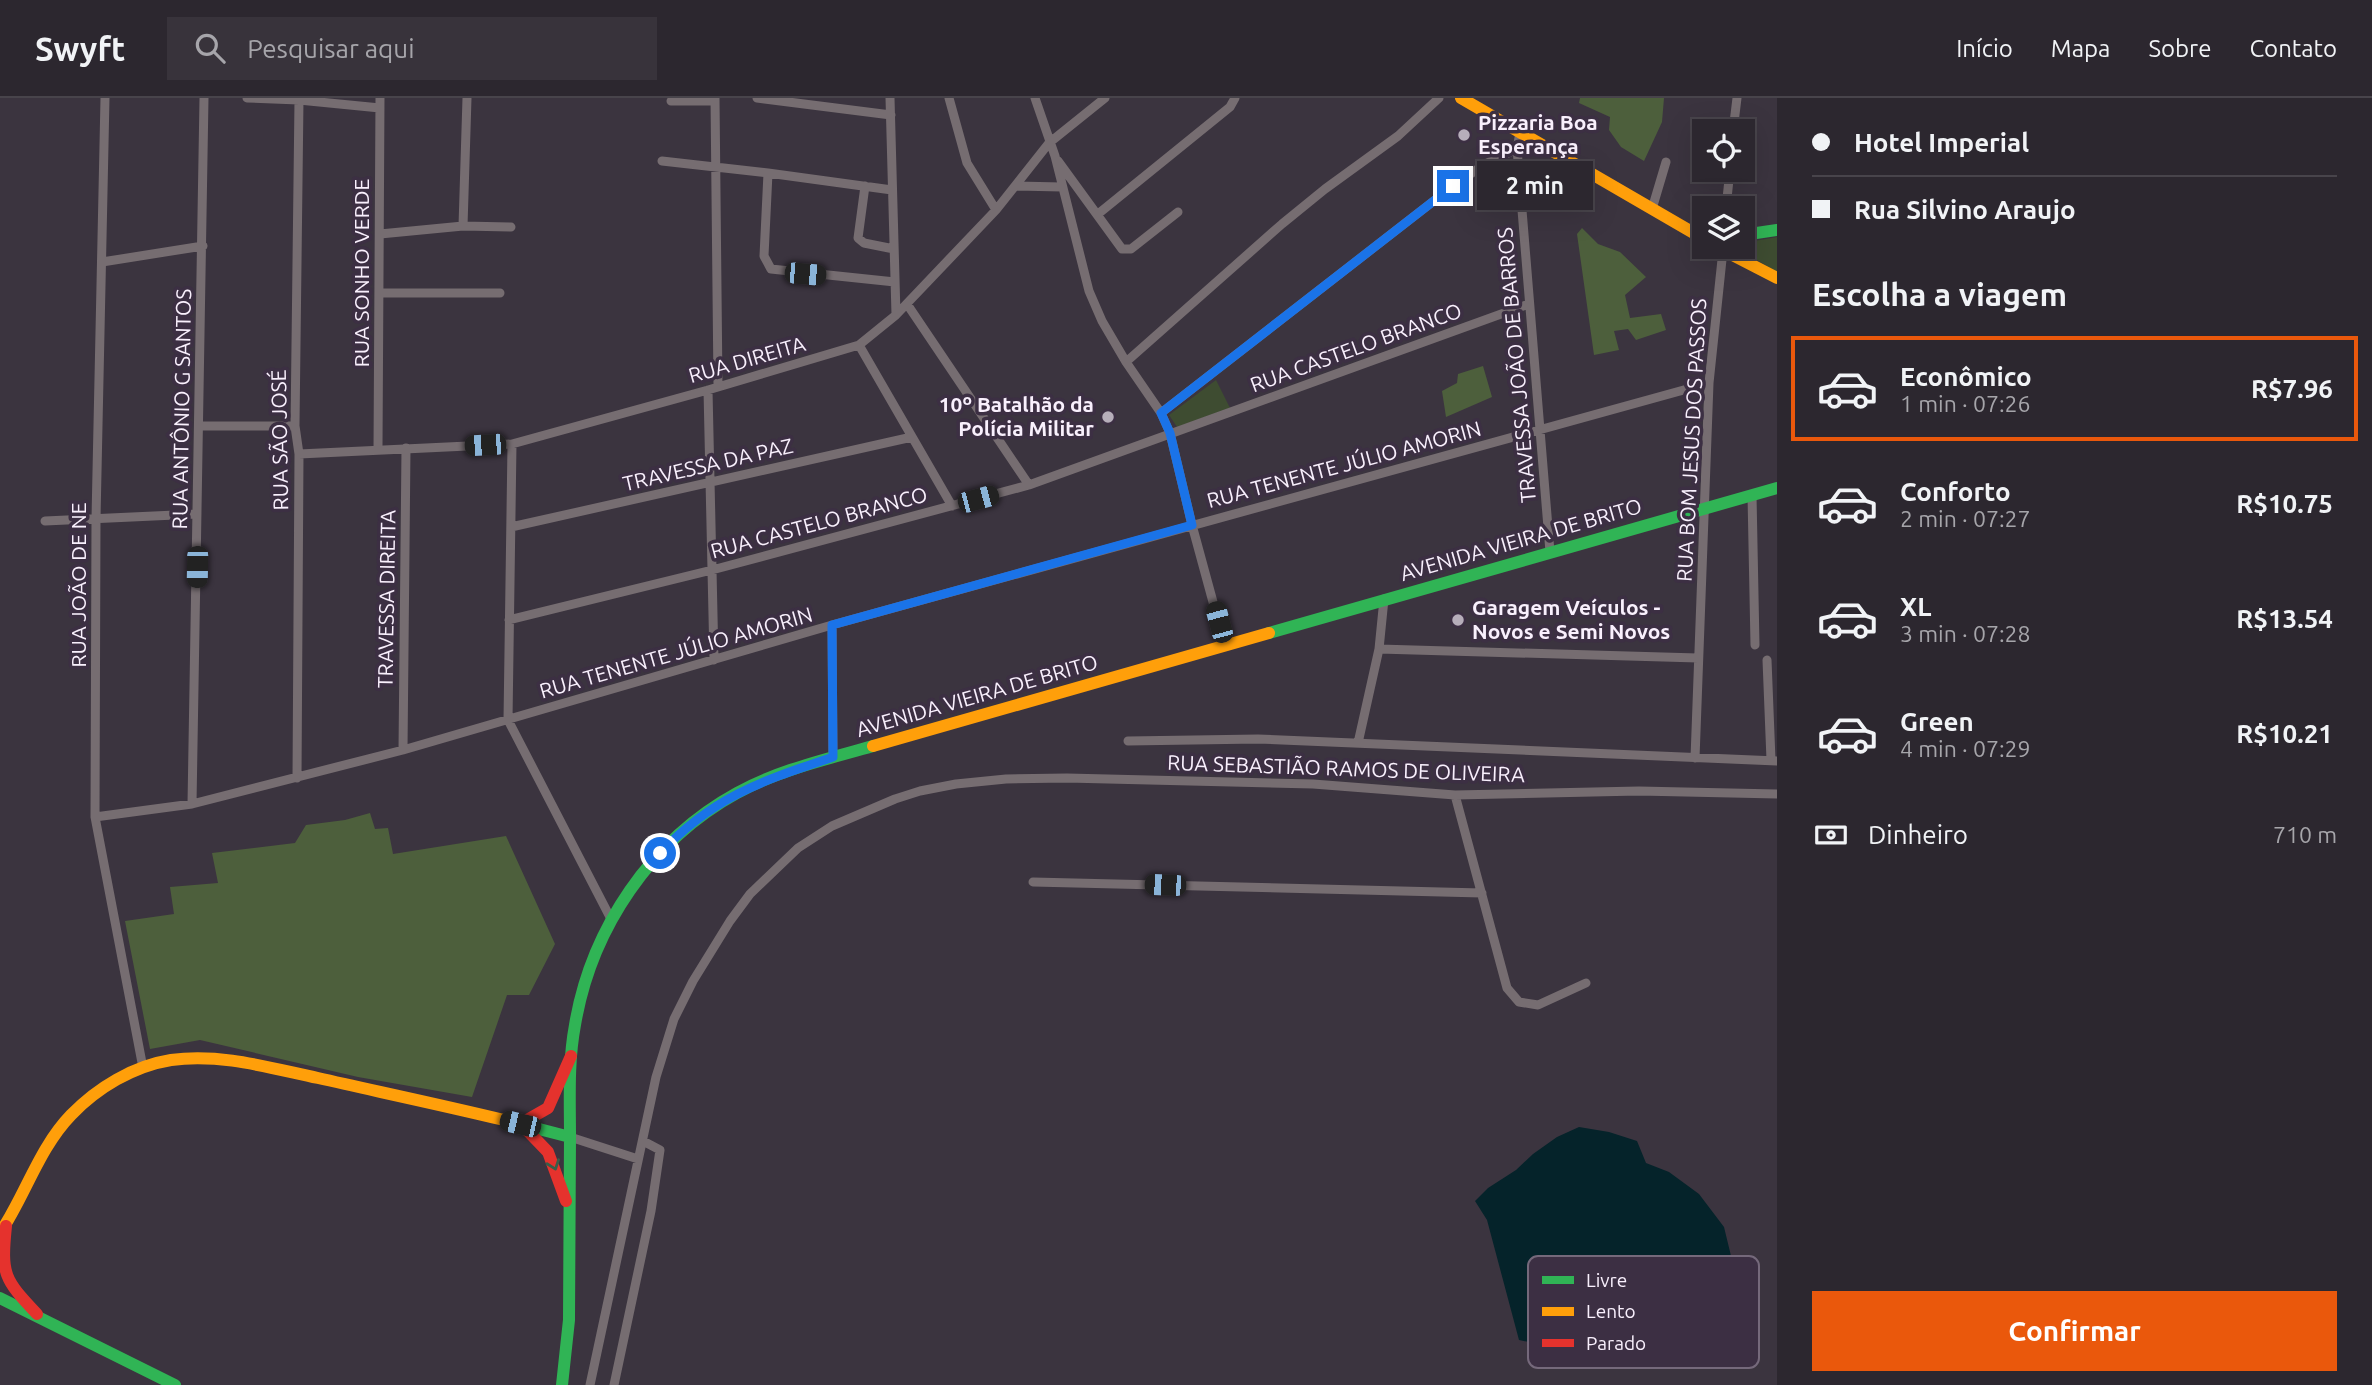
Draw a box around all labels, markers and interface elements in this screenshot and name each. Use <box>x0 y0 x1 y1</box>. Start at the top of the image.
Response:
search box <box>167 17 657 80</box>
icon: search <box>191 29 229 67</box>
text: Swyft <box>35 30 125 67</box>
text: Pesquisar aqui <box>247 34 414 63</box>
text: Início <box>1956 35 2013 62</box>
text: Mapa <box>2051 35 2110 62</box>
text: Sobre <box>2148 35 2211 62</box>
text: Contato <box>2249 35 2337 62</box>
place label: Pizzaria Boa Esperança <box>1478 110 1598 158</box>
map controls <box>1692 119 1755 259</box>
button: locate <box>1692 119 1755 182</box>
marker: Pizzaria Boa Esperança <box>1456 127 1472 143</box>
text: Hotel Imperial <box>1854 128 2029 157</box>
callout: 2 min <box>1478 162 1593 210</box>
route end <box>1437 170 1469 202</box>
text: 2 min <box>1506 173 1564 198</box>
street label: RUA SONHO VERDE <box>349 179 373 367</box>
text: Rua Silvino Araujo <box>1854 195 2076 224</box>
button: layers <box>1692 196 1755 259</box>
street label: TRAVESSA JOÃO DE BARROS <box>1492 226 1540 504</box>
car <box>784 262 827 286</box>
text: Escolha a viagem <box>1812 276 2067 312</box>
street label: RUA ANTÔNIO G SANTOS <box>167 289 195 529</box>
street label: RUA CASTELO BRANCO <box>1247 298 1465 397</box>
street label: RUA BOM JESUS DOS PASSOS <box>1672 298 1710 582</box>
street label: RUA DIREITA <box>686 331 808 387</box>
icon: car <box>1816 357 1879 420</box>
text: Econômico <box>1900 362 2032 391</box>
street label: RUA SÃO JOSÉ <box>266 369 292 511</box>
text: R$7.96 <box>2251 374 2333 403</box>
text: 1 min · 07:26 <box>1900 391 2031 416</box>
place label: 10º Batalhão da Polícia Militar <box>939 392 1094 440</box>
marker: 10º Batalhão da Polícia Militar <box>1100 409 1116 425</box>
street label: RUA TENENTE JÚLIO AMORIN <box>1204 416 1483 512</box>
car <box>464 433 507 457</box>
street label: TRAVESSA DA PAZ <box>620 433 795 495</box>
icon: car <box>1816 472 1879 535</box>
text: Conforto <box>1900 477 2011 506</box>
street label: RUA CASTELO BRANCO <box>708 482 930 563</box>
car <box>955 483 1002 515</box>
text: R$10.75 <box>2236 489 2333 518</box>
street label: AVENIDA VIEIRA DE BRITO <box>1397 493 1644 585</box>
street label: RUA JOÃO DE NE <box>66 503 90 668</box>
text: 2 min · 07:27 <box>1900 506 2031 531</box>
street label: TRAVESSA DIREITA <box>372 509 400 688</box>
car <box>187 546 208 588</box>
icon: car <box>1816 587 1879 650</box>
text: XL <box>1900 592 1931 621</box>
place label: Garagem Veículos - Novos e Semi Novos <box>1472 595 1670 643</box>
car <box>1204 599 1235 645</box>
street label: RUA TENENTE JÚLIO AMORIN <box>536 602 815 703</box>
text: R$13.54 <box>2236 604 2333 633</box>
marker: Garagem Veículos - Novos e Semi Novos <box>1450 612 1466 628</box>
text: 3 min · 07:28 <box>1900 621 2031 646</box>
street label: AVENIDA VIEIRA DE BRITO <box>853 649 1100 741</box>
icon: car <box>1816 702 1879 765</box>
text: Green <box>1900 707 1974 736</box>
text: R$10.21 <box>2236 719 2333 748</box>
text: 4 min · 07:29 <box>1900 736 2031 761</box>
street label: RUA SEBASTIÃO RAMOS DE OLIVEIRA <box>1167 750 1526 786</box>
icon: cash <box>1812 816 1850 854</box>
text: Dinheiro <box>1868 820 1968 849</box>
text: 710 m <box>2273 822 2337 847</box>
route start <box>644 837 676 869</box>
car <box>1144 874 1187 896</box>
car <box>498 1109 543 1139</box>
one-way arrow <box>546 1158 560 1170</box>
legend <box>1528 1256 1759 1368</box>
text: Livre <box>1586 1269 1627 1291</box>
button: Confirmar <box>1812 1291 2337 1371</box>
text: Lento <box>1586 1300 1636 1322</box>
text: Parado <box>1586 1332 1646 1354</box>

